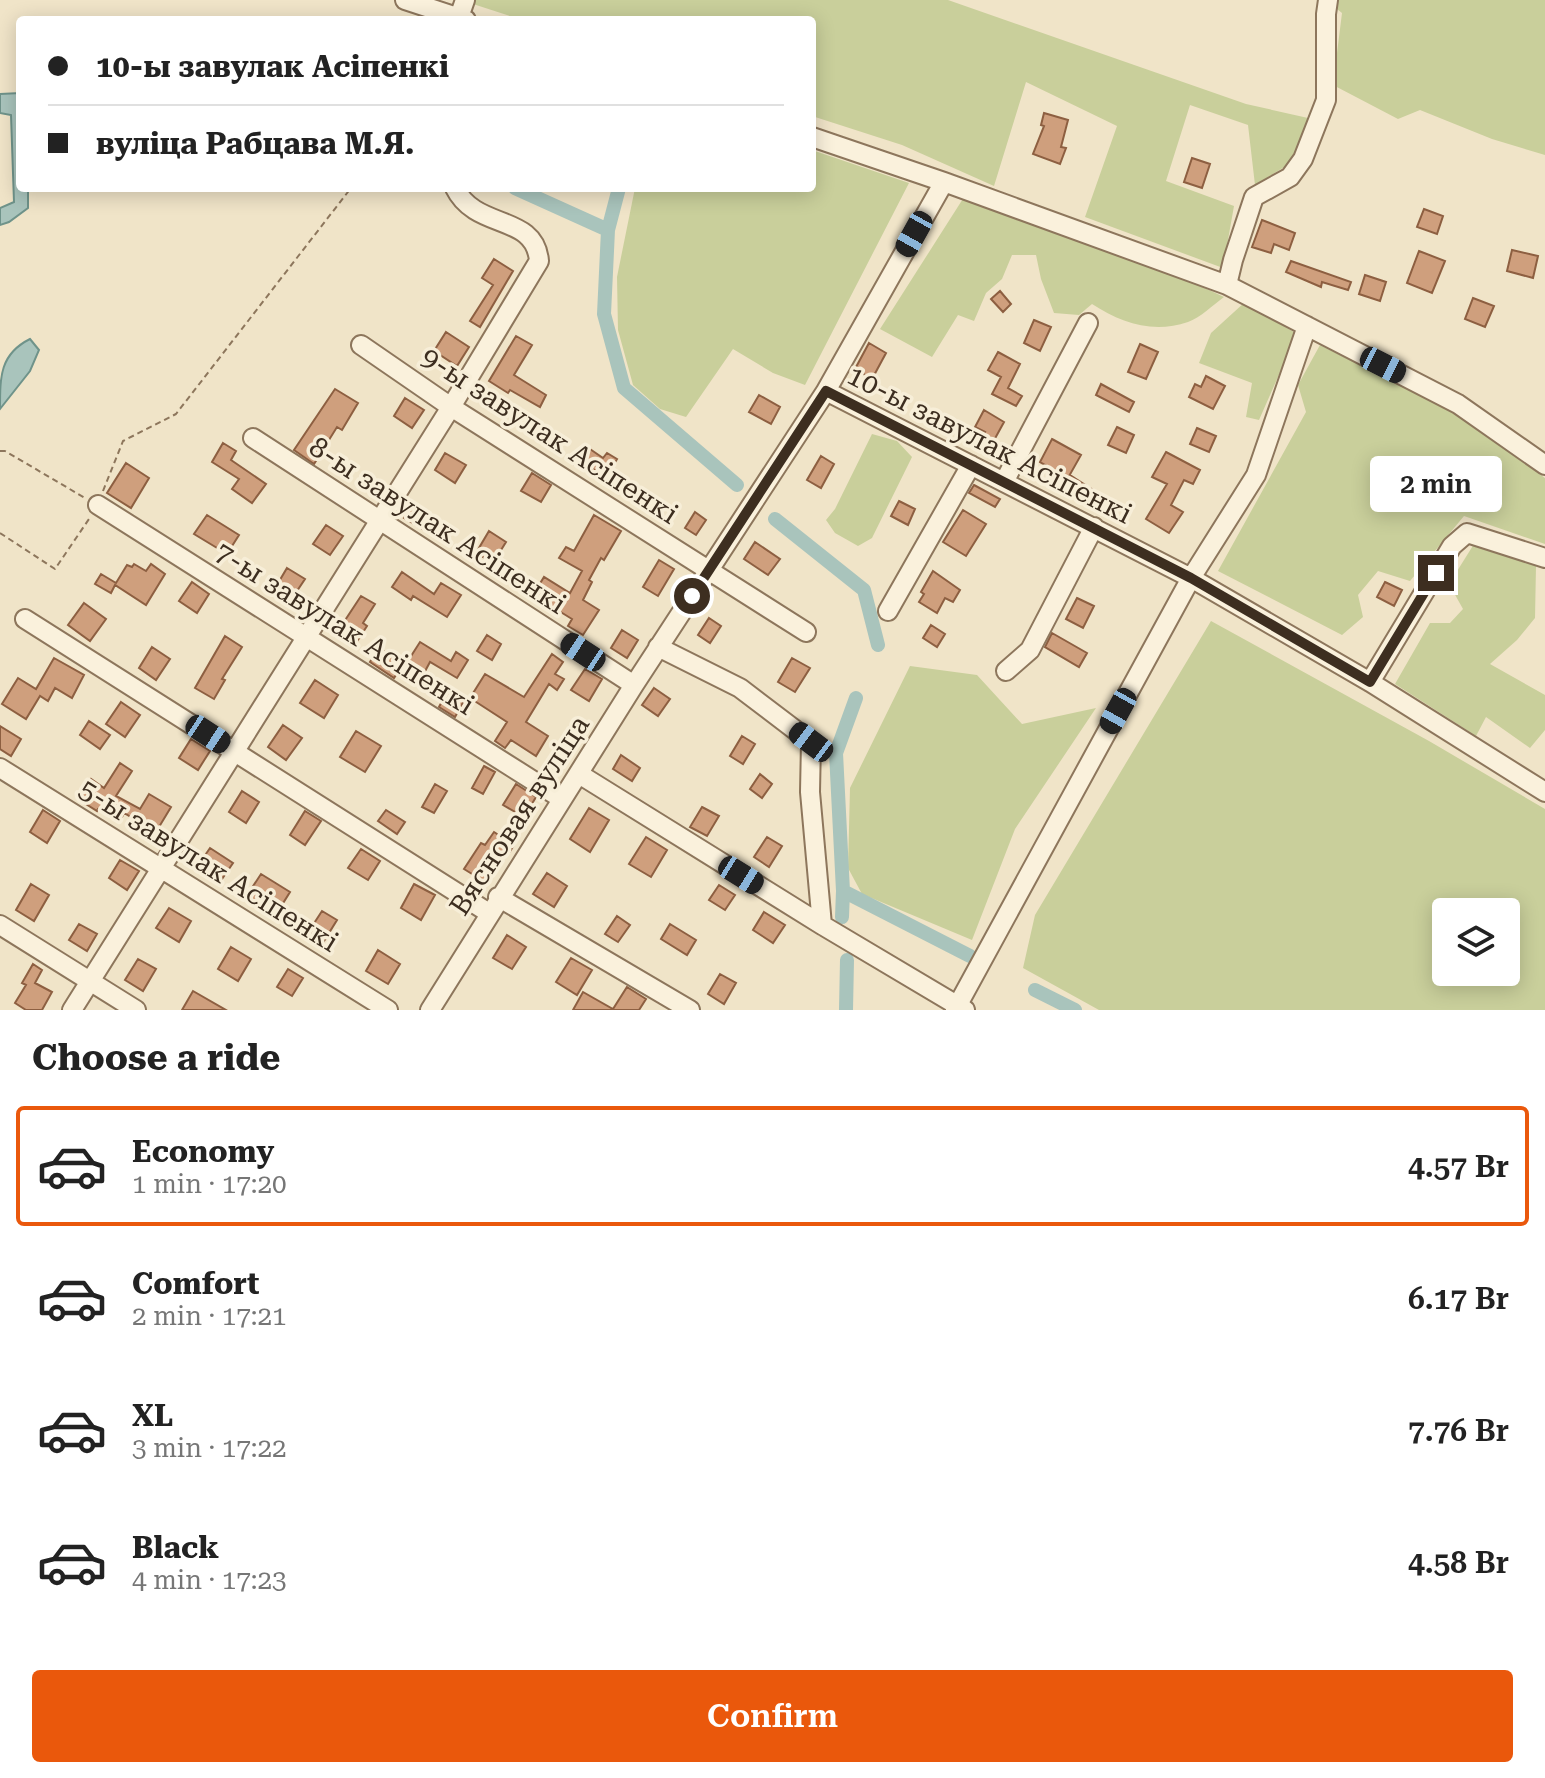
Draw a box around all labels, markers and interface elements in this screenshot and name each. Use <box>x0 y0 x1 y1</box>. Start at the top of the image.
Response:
text: 10-ы завулак Асіпенкі <box>96 49 449 84</box>
text: вуліца Рабцава М.Я. <box>96 126 415 161</box>
car <box>892 207 936 261</box>
street label: 9-ы завулак Асіпенкі <box>415 340 684 531</box>
car <box>1356 343 1410 387</box>
street label: 10-ы завулак Асіпенкі <box>842 358 1138 531</box>
street label: 8-ы завулак Асіпенкі <box>303 430 572 621</box>
callout: 2 min <box>1370 457 1502 513</box>
text: 2 min <box>1400 469 1472 499</box>
street label: 7-ы завулак Асіпенкі <box>209 535 480 722</box>
route end <box>1418 555 1454 591</box>
route start <box>674 578 710 614</box>
car <box>556 629 610 675</box>
car <box>1096 684 1140 738</box>
street label: Вясновая вуліца <box>443 709 596 921</box>
car <box>181 711 235 757</box>
car <box>785 718 837 766</box>
street label: 5-ы завулак Асіпенкі <box>73 772 344 959</box>
car <box>714 852 768 898</box>
map controls <box>1432 898 1520 986</box>
button: layers <box>1432 898 1520 986</box>
text: Choose a ride <box>32 1037 280 1079</box>
icon: car <box>36 1130 108 1202</box>
text: Economy <box>132 1134 274 1169</box>
text: 4.57 Br <box>1408 1149 1509 1184</box>
text: 1 min · 17:20 <box>132 1169 287 1199</box>
icon: car <box>36 1262 108 1334</box>
text: Comfort <box>132 1266 259 1301</box>
text: 6.17 Br <box>1408 1281 1509 1316</box>
text: 2 min · 17:21 <box>132 1301 287 1331</box>
icon: car <box>36 1394 108 1466</box>
text: XL <box>132 1398 173 1433</box>
text: 7.76 Br <box>1408 1413 1509 1448</box>
text: 3 min · 17:22 <box>132 1433 287 1463</box>
icon: car <box>36 1526 108 1598</box>
text: Black <box>132 1530 219 1565</box>
text: 4.58 Br <box>1408 1545 1509 1580</box>
text: 4 min · 17:23 <box>132 1565 287 1595</box>
button: Confirm <box>32 1670 1513 1762</box>

